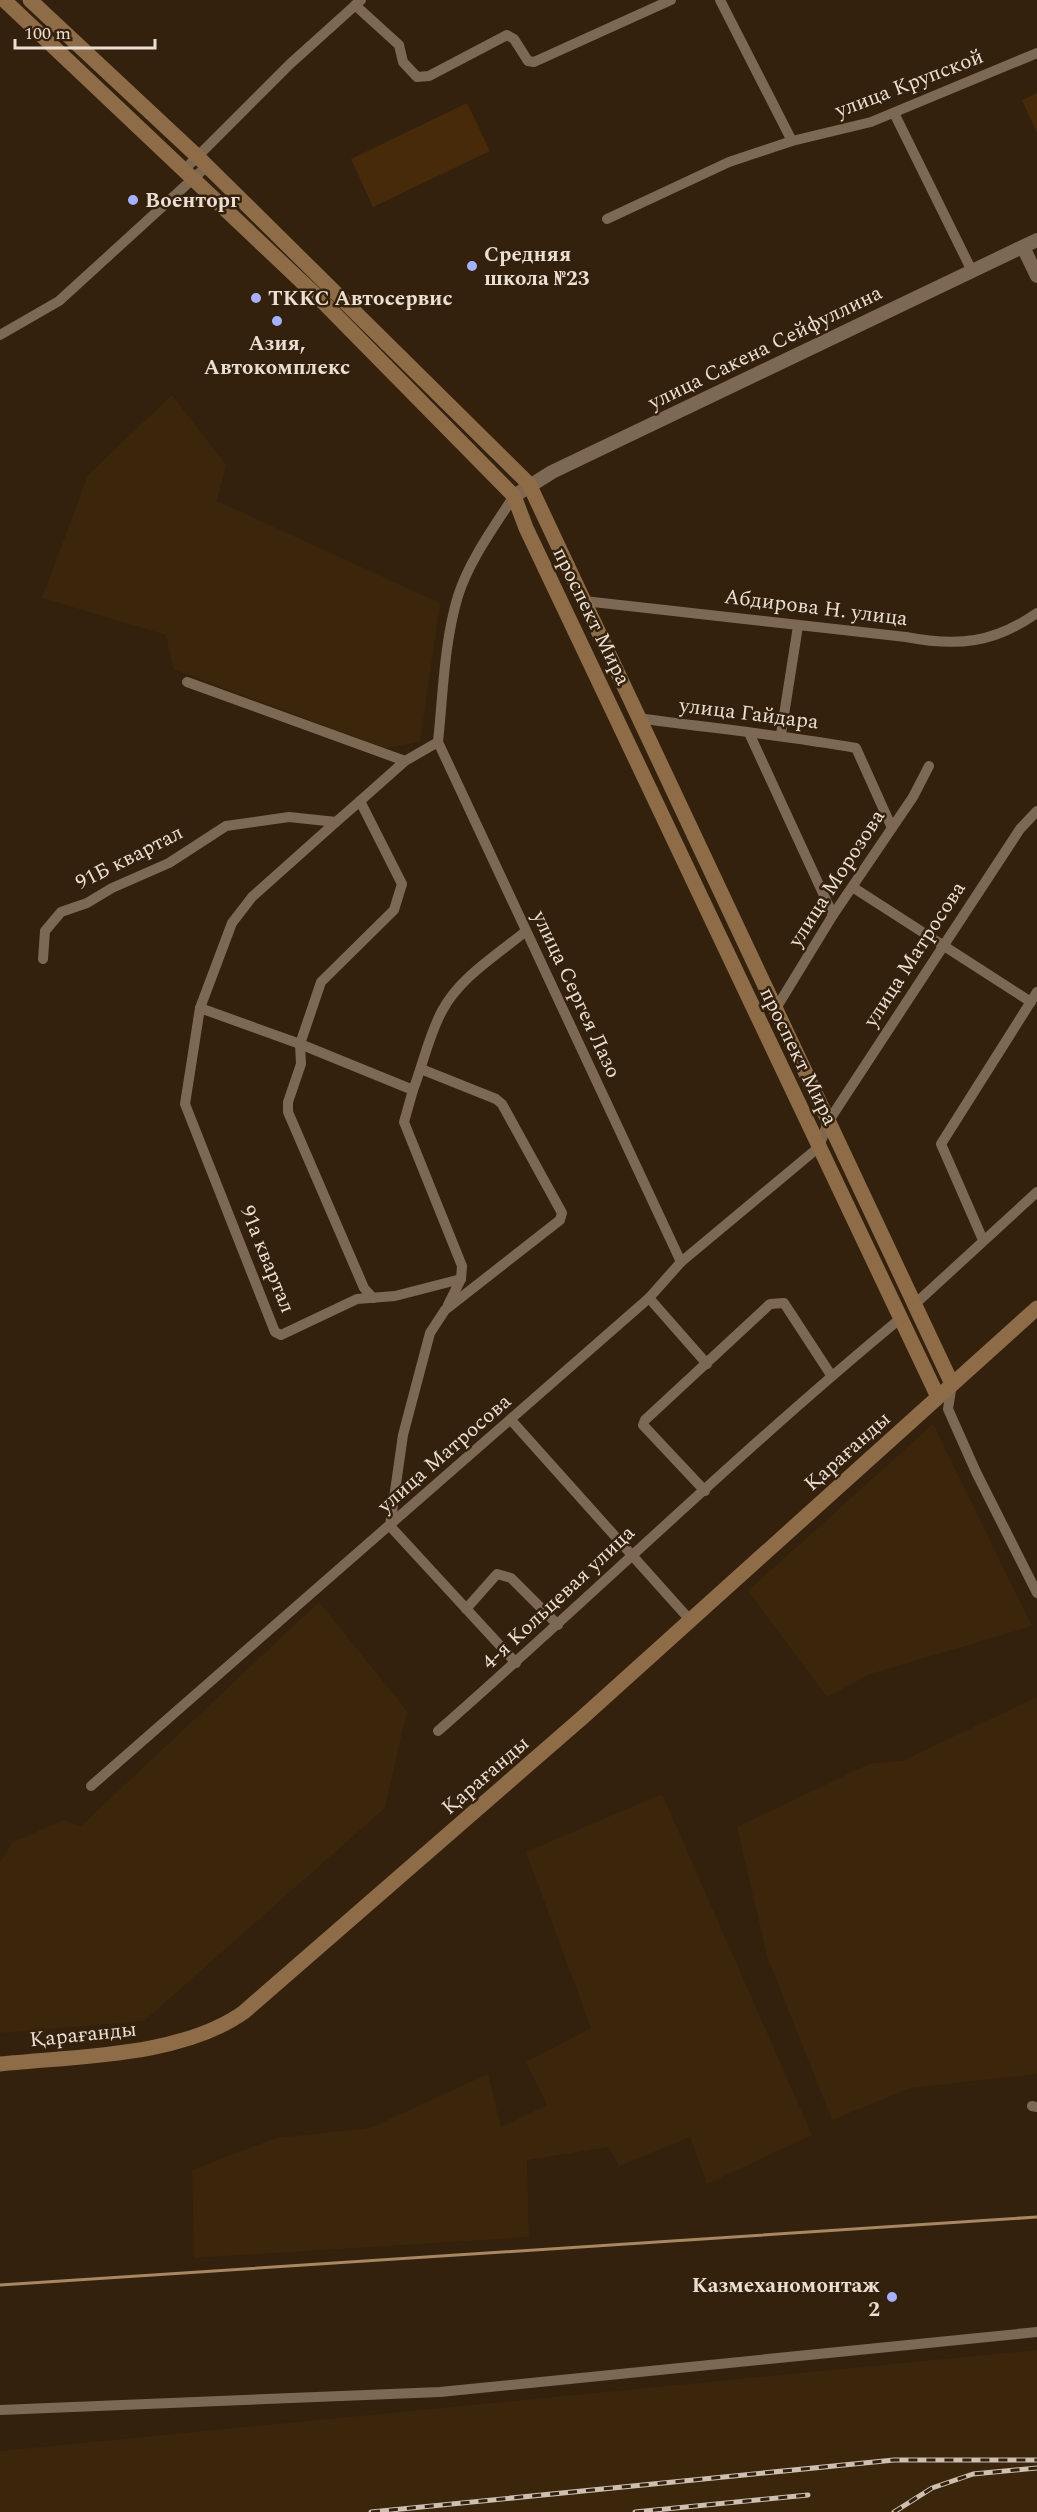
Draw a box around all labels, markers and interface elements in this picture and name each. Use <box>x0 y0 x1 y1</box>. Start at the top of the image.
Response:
scale bar <box>15 12 154 50</box>
text: 100 m <box>24 20 71 47</box>
street label: улица Крупской <box>830 41 988 127</box>
place label: Военторг <box>145 185 240 217</box>
marker: Военторг <box>126 193 140 207</box>
place label: Средняя школа №23 <box>484 239 590 295</box>
marker: Средняя школа №23 <box>465 259 479 273</box>
street label: улица Сакена Сейфуллина <box>642 277 889 419</box>
place label: ТККС Автосервис <box>268 283 453 315</box>
marker: ТККС Автосервис <box>249 291 263 305</box>
marker: Азия, Автокомплекс <box>270 314 284 328</box>
place label: Азия, Автокомплекс <box>204 328 350 384</box>
street label: проспект Мира <box>544 542 639 692</box>
street label: Абдирова Н. улица <box>722 581 910 635</box>
street label: улица Гайдара <box>676 689 821 738</box>
street label: улица Морозова <box>780 803 894 955</box>
street label: 91Б квартал <box>70 817 189 899</box>
street label: улица Матросова <box>855 874 975 1035</box>
street label: улица Сергея Лазо <box>523 905 629 1083</box>
street label: проспект Мира <box>751 982 846 1132</box>
street label: 91а квартал <box>231 1201 303 1318</box>
street label: улица Матросова <box>370 1386 519 1522</box>
street label: Қарағанды <box>797 1404 898 1500</box>
street label: 4-я Кольцевая улица <box>475 1517 643 1678</box>
street label: Қарағанды <box>435 1728 537 1823</box>
street label: Қарағанды <box>28 2013 138 2057</box>
place label: Казмеханомонтаж 2 <box>692 2270 880 2326</box>
marker: Казмеханомонтаж 2 <box>885 2290 899 2304</box>

